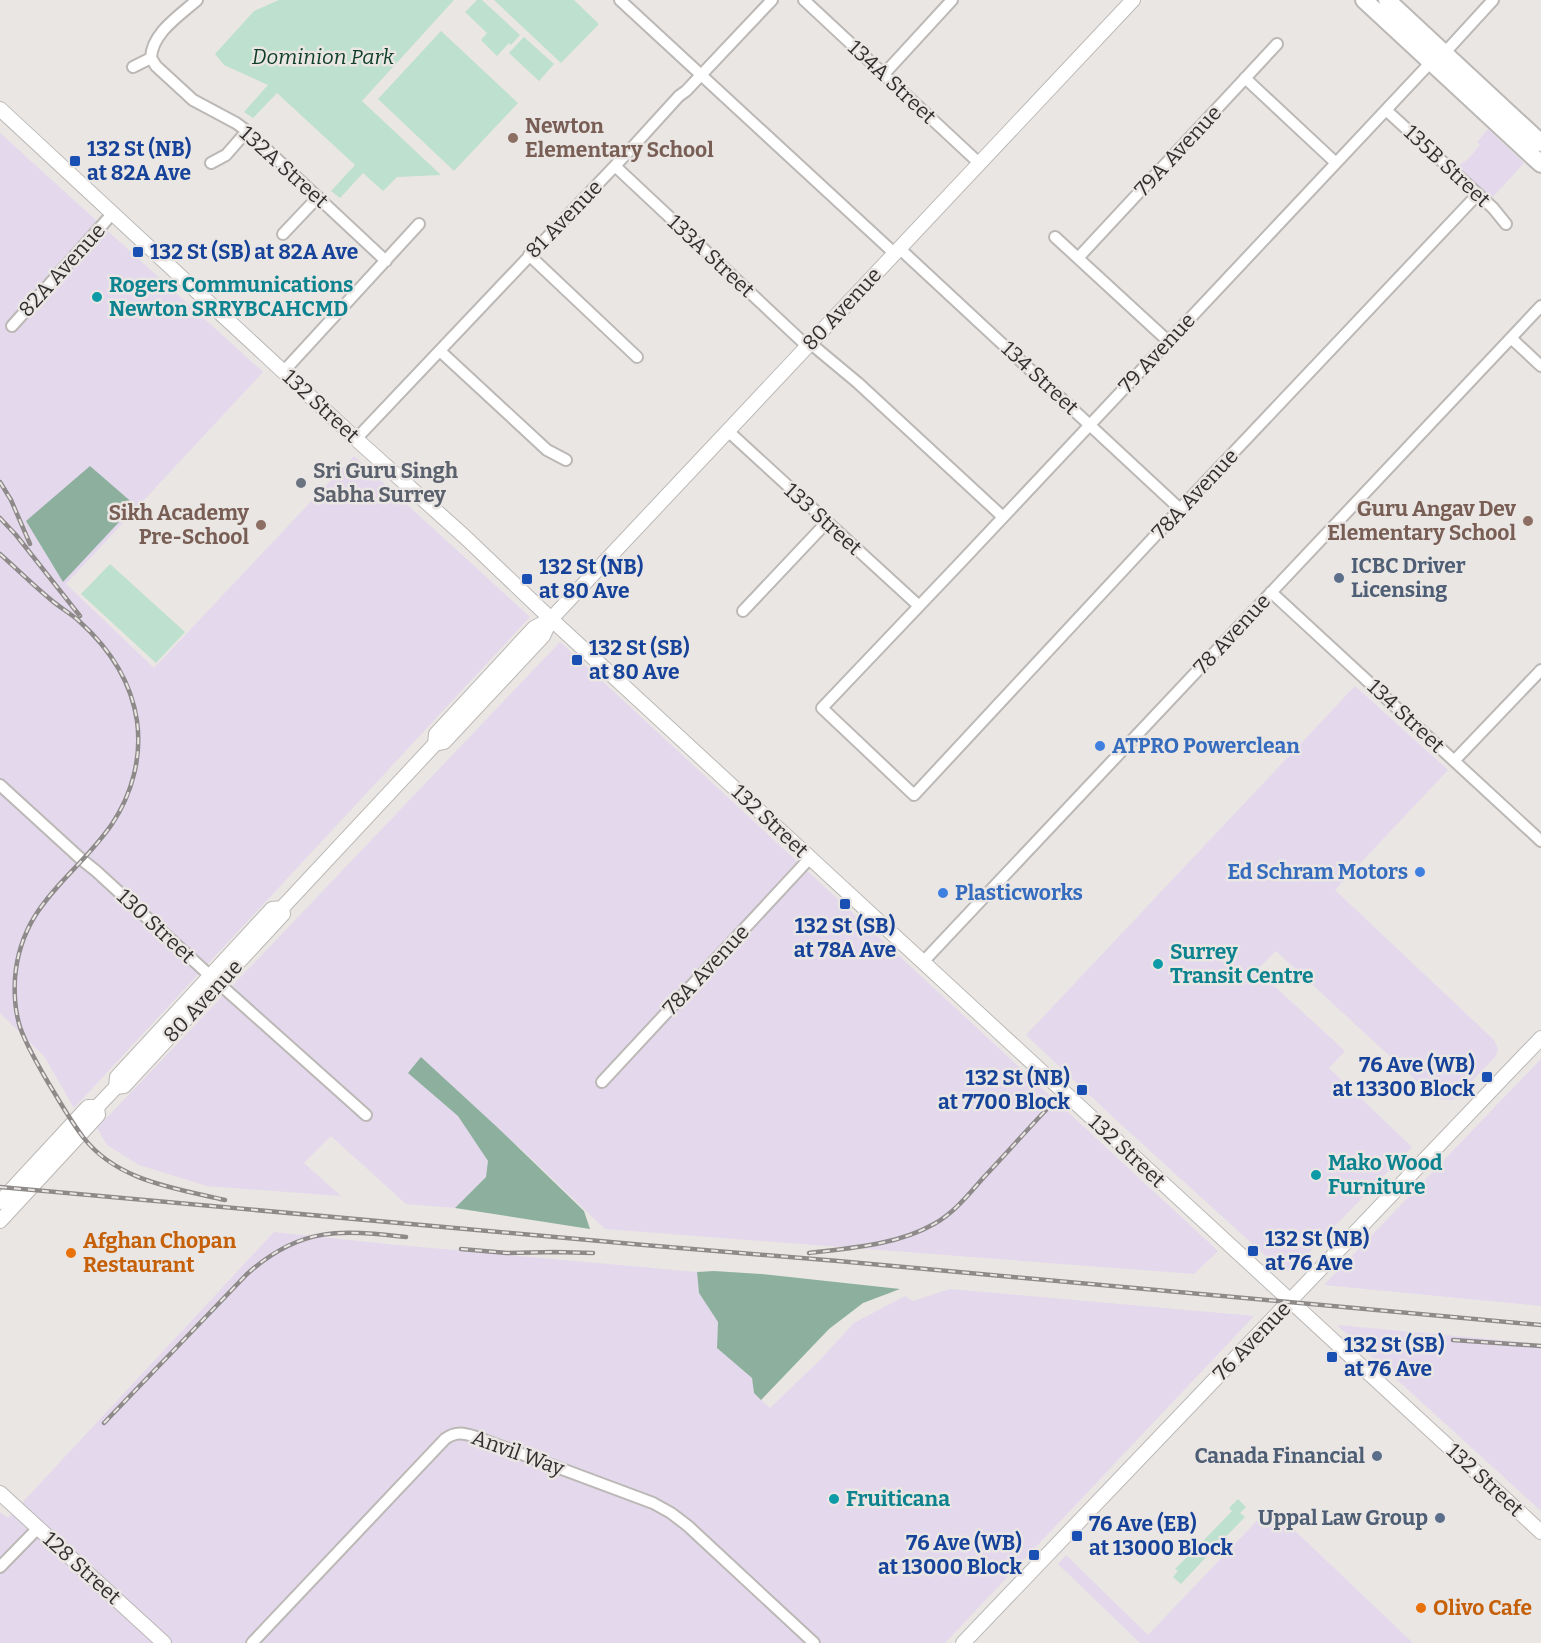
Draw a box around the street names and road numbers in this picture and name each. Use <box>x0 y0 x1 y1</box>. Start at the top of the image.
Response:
street label: 134A Street <box>842 35 942 130</box>
street label: 79A Avenue <box>1129 100 1227 202</box>
street label: 135B Street <box>1398 119 1496 213</box>
street label: 132A Street <box>234 120 334 214</box>
street label: 81 Avenue <box>520 174 608 264</box>
street label: 133A Street <box>662 209 760 303</box>
street label: 82A Avenue <box>13 218 111 322</box>
street label: 80 Avenue <box>797 262 887 356</box>
street label: 79 Avenue <box>1113 307 1201 399</box>
street label: 134 Street <box>996 336 1084 421</box>
street label: 132 Street <box>277 364 365 448</box>
street label: 78A Avenue <box>1146 443 1244 545</box>
street label: 133 Street <box>779 477 868 561</box>
street label: 78 Avenue <box>1188 588 1276 680</box>
street label: 134 Street <box>1362 674 1450 759</box>
street label: 132 Street <box>726 779 814 863</box>
street label: 130 Street <box>111 883 201 969</box>
street label: 78A Avenue <box>657 919 755 1021</box>
street label: 80 Avenue <box>158 954 248 1048</box>
street label: 132 Street <box>1083 1109 1171 1193</box>
street label: 76 Avenue <box>1208 1296 1296 1386</box>
street label: Anvil Way <box>468 1424 569 1482</box>
street label: 132 Street <box>1441 1438 1529 1522</box>
street label: 128 Street <box>38 1526 127 1610</box>

